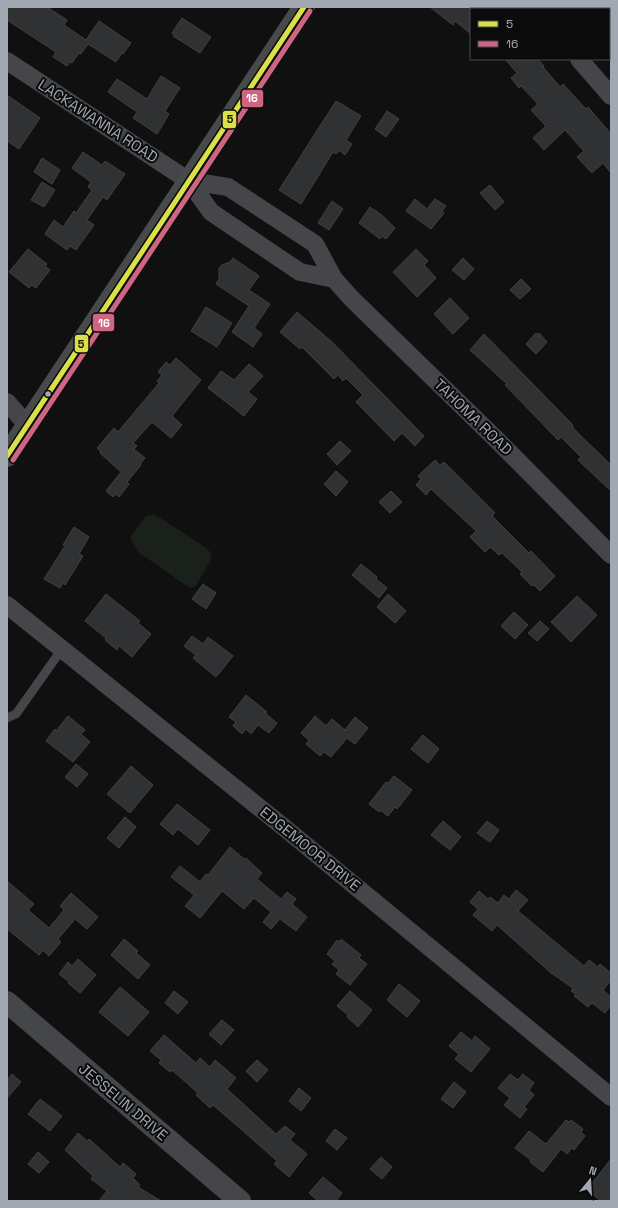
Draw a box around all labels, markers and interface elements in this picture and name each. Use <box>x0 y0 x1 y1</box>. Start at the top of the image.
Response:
legend <box>470 8 610 60</box>
text: 5 <box>506 16 513 32</box>
text: 16 <box>506 36 518 52</box>
street label: LACKAWANNA ROAD <box>35 75 162 167</box>
line badge: 16 <box>241 89 264 108</box>
text: 16 <box>246 91 258 105</box>
line badge: 5 <box>222 110 237 129</box>
text: 5 <box>227 112 234 126</box>
line badge: 16 <box>92 313 115 332</box>
text: 16 <box>98 316 110 330</box>
line badge: 5 <box>74 334 89 353</box>
text: 5 <box>78 337 85 351</box>
street label: TAHOMA ROAD <box>430 374 517 459</box>
unlabelled marker <box>43 389 53 399</box>
street label: EDGEMOOR DRIVE <box>256 802 364 895</box>
street label: JESSELIN DRIVE <box>75 1059 172 1144</box>
north arrow <box>570 1160 610 1200</box>
text: N <box>587 1163 599 1178</box>

